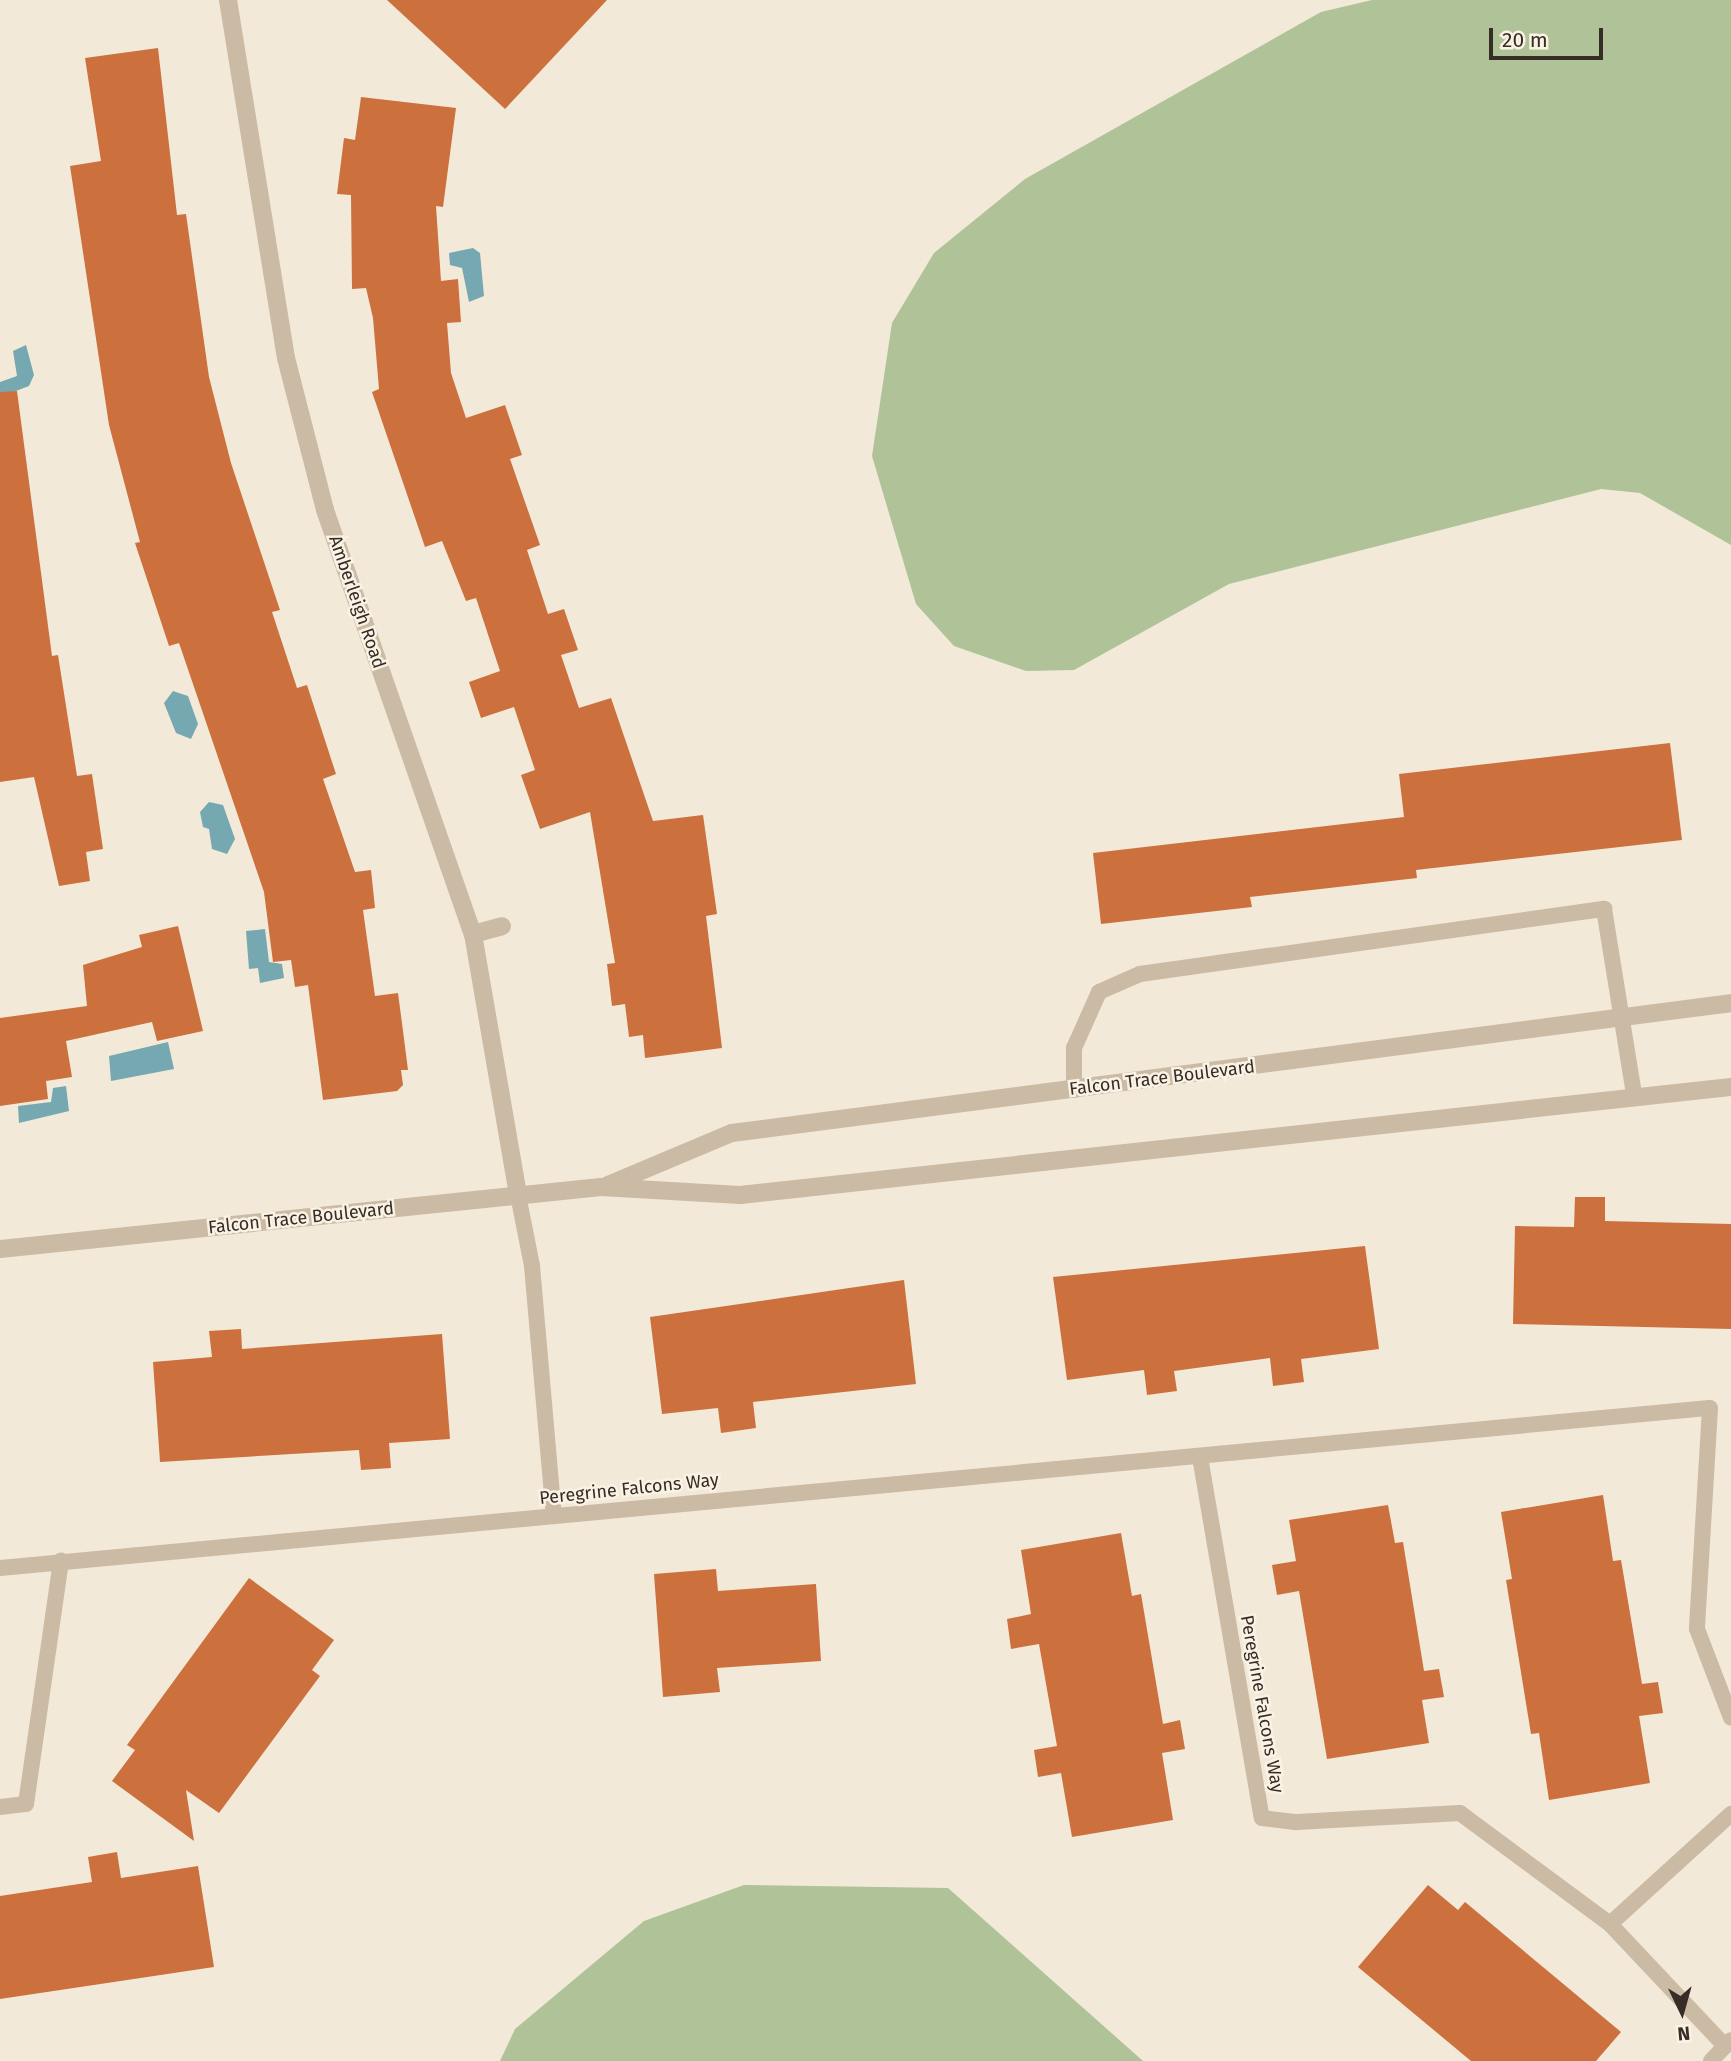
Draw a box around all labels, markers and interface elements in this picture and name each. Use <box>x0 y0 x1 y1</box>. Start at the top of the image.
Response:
scale bar <box>1493 14 1607 58</box>
text: 20 m <box>1502 27 1548 53</box>
street label: Amberleigh Road <box>324 533 390 671</box>
street label: Falcon Trace Boulevard <box>1068 1056 1256 1100</box>
street label: Falcon Trace Boulevard <box>207 1198 395 1238</box>
street label: Peregrine Falcons Way <box>538 1469 720 1509</box>
street label: Peregrine Falcons Way <box>1236 1613 1288 1795</box>
north arrow <box>1647 1977 1717 2047</box>
text: N <box>1677 2021 1691 2045</box>

